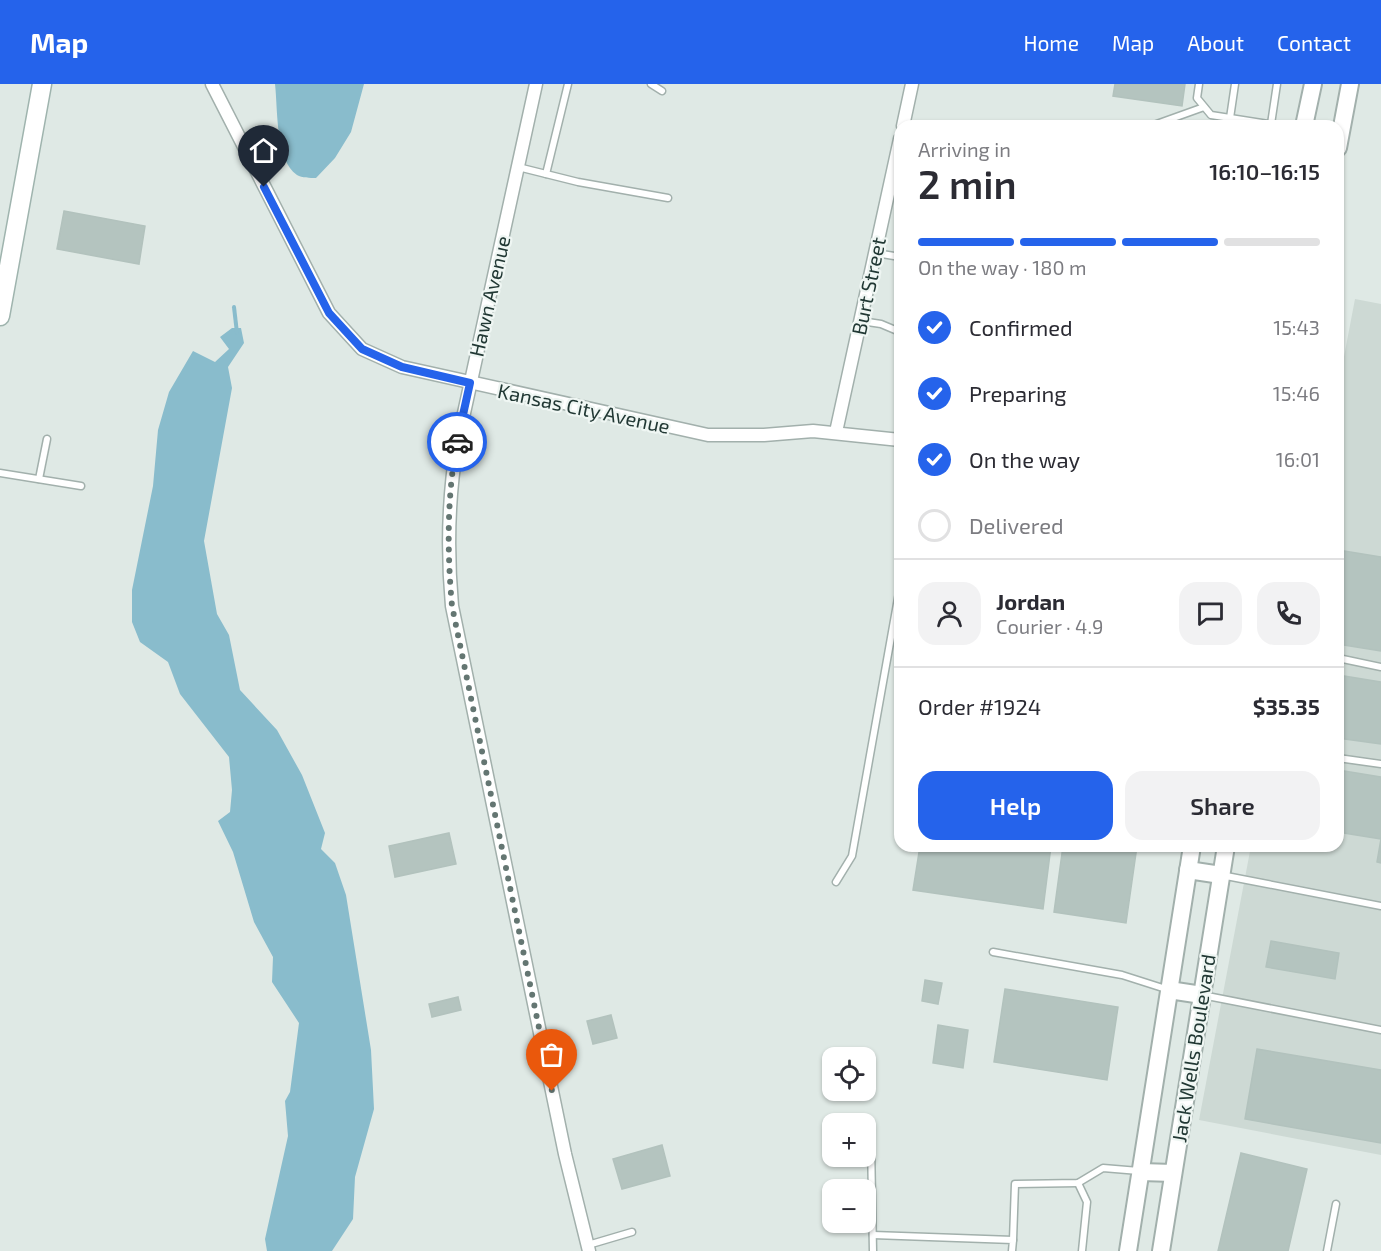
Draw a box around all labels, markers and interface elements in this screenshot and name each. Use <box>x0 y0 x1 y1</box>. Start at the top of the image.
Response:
text: Map <box>30 25 88 59</box>
text: Home <box>1023 30 1079 55</box>
text: Map <box>1112 30 1154 55</box>
text: About <box>1187 30 1244 55</box>
text: Contact <box>1277 30 1351 55</box>
pin <box>238 125 289 187</box>
icon: home <box>247 134 280 167</box>
text: Arriving in <box>918 137 1011 161</box>
text: 16:10–16:15 <box>1209 158 1320 184</box>
text: 2 min <box>918 160 1017 207</box>
street label: Hawn Avenue <box>463 233 515 359</box>
street label: Burt Street <box>846 234 890 337</box>
text: On the way · 180 m <box>918 255 1086 279</box>
icon: check <box>918 311 951 344</box>
text: Confirmed <box>969 314 1073 340</box>
text: 15:43 <box>1273 315 1320 339</box>
icon: check <box>918 377 951 410</box>
street label: Kansas City Avenue <box>496 378 672 438</box>
text: Preparing <box>969 380 1067 406</box>
text: 15:46 <box>1273 381 1320 405</box>
courier <box>427 412 487 472</box>
icon: car <box>441 426 474 459</box>
icon: check <box>918 443 951 476</box>
text: On the way <box>969 446 1080 472</box>
text: 16:01 <box>1276 447 1320 471</box>
text: Delivered <box>969 512 1064 538</box>
button: person <box>918 582 981 645</box>
button: chat <box>1179 582 1242 645</box>
button: phone <box>1257 582 1320 645</box>
text: Jordan <box>996 588 1065 614</box>
text: Courier · 4.9 <box>996 614 1103 638</box>
text: Order #1924 <box>918 693 1041 719</box>
text: $35.35 <box>1253 693 1320 719</box>
button: Help <box>918 771 1113 840</box>
button: Share <box>1125 771 1320 840</box>
street label: Jack Wells Boulevard <box>1166 952 1220 1144</box>
pin <box>526 1029 577 1091</box>
icon: bag <box>535 1038 568 1071</box>
map controls <box>822 1047 876 1233</box>
button: locate <box>822 1047 876 1101</box>
button: + <box>822 1113 876 1167</box>
button: − <box>822 1179 876 1233</box>

